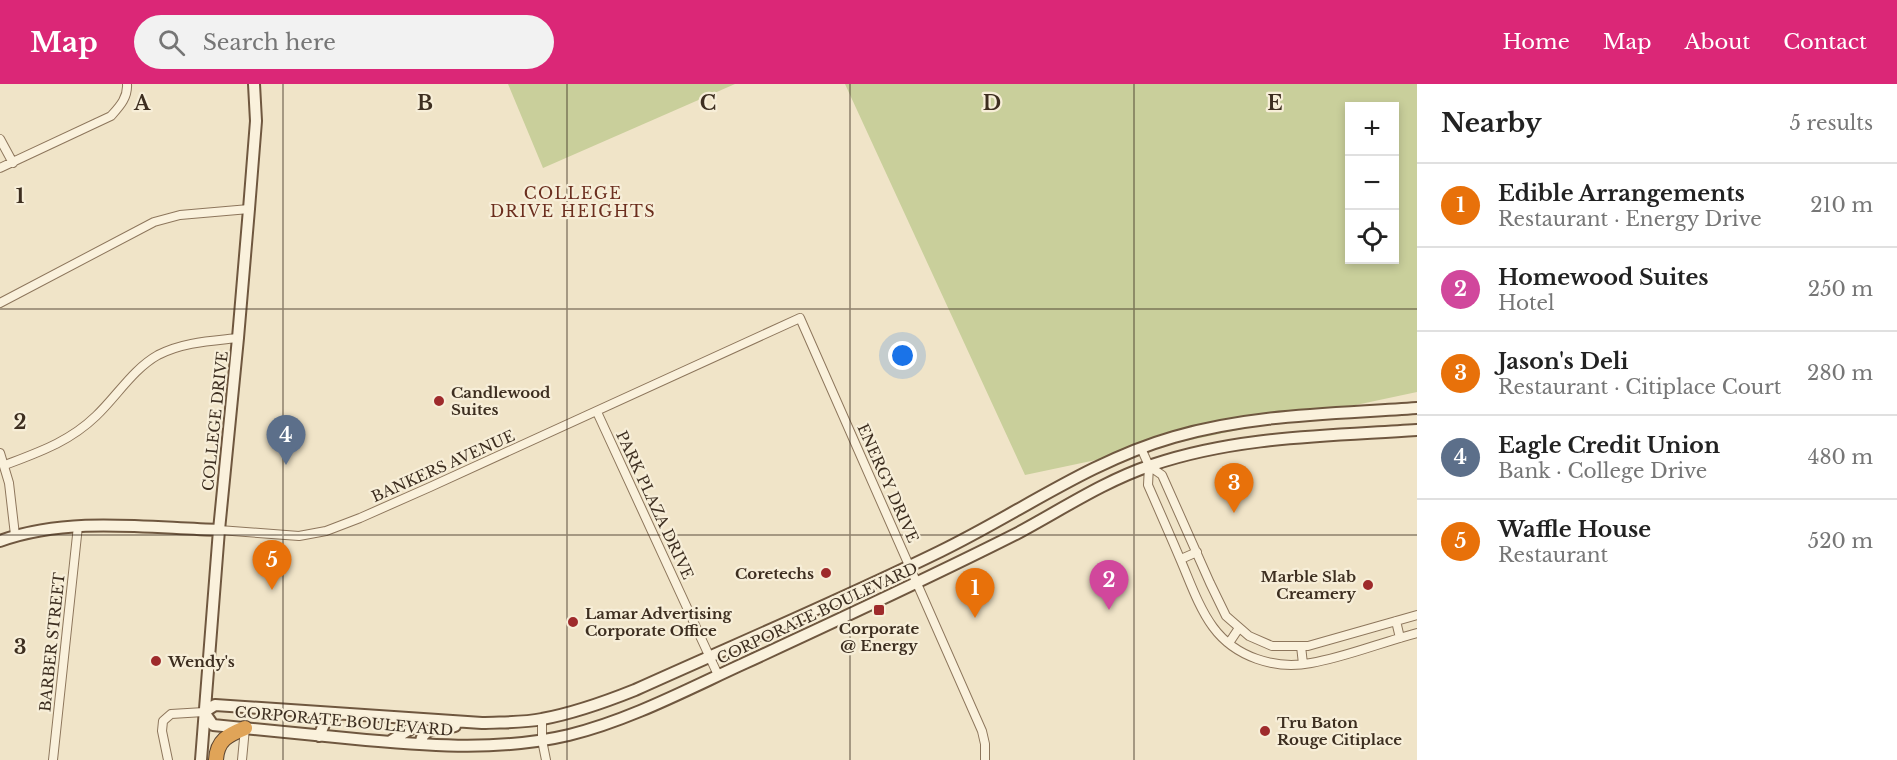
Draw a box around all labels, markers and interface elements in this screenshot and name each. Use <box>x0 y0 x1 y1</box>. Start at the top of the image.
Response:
search box <box>134 15 554 69</box>
text: Map <box>30 25 98 60</box>
icon: search <box>155 26 188 59</box>
text: Search here <box>203 29 336 56</box>
text: Home <box>1503 29 1570 55</box>
text: Map <box>1603 29 1651 55</box>
text: About <box>1684 29 1750 55</box>
text: Contact <box>1783 29 1867 55</box>
text: A <box>133 91 151 115</box>
text: B <box>417 91 433 115</box>
text: C <box>700 91 716 115</box>
text: D <box>983 91 1001 115</box>
text: E <box>1267 91 1283 115</box>
map controls <box>1345 102 1399 264</box>
button: + <box>1345 102 1399 156</box>
text: Nearby <box>1441 107 1542 139</box>
text: 5 results <box>1790 111 1873 135</box>
button: − <box>1345 156 1399 210</box>
text: Edible Arrangements <box>1498 180 1745 207</box>
district label: COLLEGE DRIVE HEIGHTS <box>490 183 656 221</box>
text: 1 <box>16 184 25 208</box>
text: 1 <box>1456 193 1465 217</box>
text: 210 m <box>1810 193 1873 217</box>
text: Restaurant · Energy Drive <box>1498 207 1762 231</box>
button: locate <box>1345 210 1399 264</box>
text: Homewood Suites <box>1498 264 1709 291</box>
text: 2 <box>1454 277 1467 301</box>
text: 250 m <box>1808 277 1873 301</box>
text: Hotel <box>1498 291 1555 315</box>
your location <box>888 341 917 370</box>
text: Jason's Deli <box>1498 348 1629 375</box>
street label: COLLEGE DRIVE <box>198 350 232 492</box>
text: 3 <box>1454 361 1467 385</box>
text: 280 m <box>1807 361 1873 385</box>
text: Restaurant · Citiplace Court <box>1498 375 1781 399</box>
place label: Candlewood Suites <box>451 383 551 419</box>
marker: Candlewood Suites <box>432 394 446 408</box>
text: 2 <box>13 410 27 434</box>
pin: 4 <box>266 416 306 465</box>
street label: ENERGY DRIVE <box>853 421 923 546</box>
street label: BANKERS AVENUE <box>369 426 518 506</box>
street label: PARK PLAZA DRIVE <box>612 428 698 582</box>
text: Eagle Credit Union <box>1498 432 1720 459</box>
text: 4 <box>1454 445 1467 469</box>
text: 480 m <box>1808 445 1873 469</box>
text: Bank · College Drive <box>1498 459 1707 483</box>
pin: 3 <box>1214 464 1254 513</box>
text: Waffle House <box>1498 516 1651 543</box>
text: 5 <box>1455 529 1466 553</box>
text: 520 m <box>1808 529 1873 553</box>
pin: 5 <box>252 540 292 590</box>
text: Restaurant <box>1498 543 1608 567</box>
street label: CORPORATE BOULEVARD <box>714 558 920 668</box>
pin: 2 <box>1090 560 1128 610</box>
place label: Coretechs <box>735 564 814 583</box>
marker: Coretechs <box>819 566 833 580</box>
place label: Marble Slab Creamery <box>1261 567 1356 603</box>
pin: 1 <box>956 568 994 618</box>
street label: BARBER STREET <box>35 571 69 713</box>
marker: Marble Slab Creamery <box>1361 578 1375 592</box>
marker: Corporate @ Energy <box>872 603 886 617</box>
place label: Lamar Advertising Corporate Office <box>585 604 733 640</box>
marker: Lamar Advertising Corporate Office <box>566 615 580 629</box>
place label: Corporate @ Energy <box>839 619 920 655</box>
text: 3 <box>14 635 26 659</box>
place label: Wendy's <box>167 652 235 671</box>
marker: Wendy's <box>149 654 163 668</box>
street label: CORPORATE BOULEVARD <box>234 702 454 740</box>
place label: Tru Baton Rouge Citiplace <box>1277 713 1402 749</box>
marker: Tru Baton Rouge Citiplace <box>1258 724 1272 738</box>

